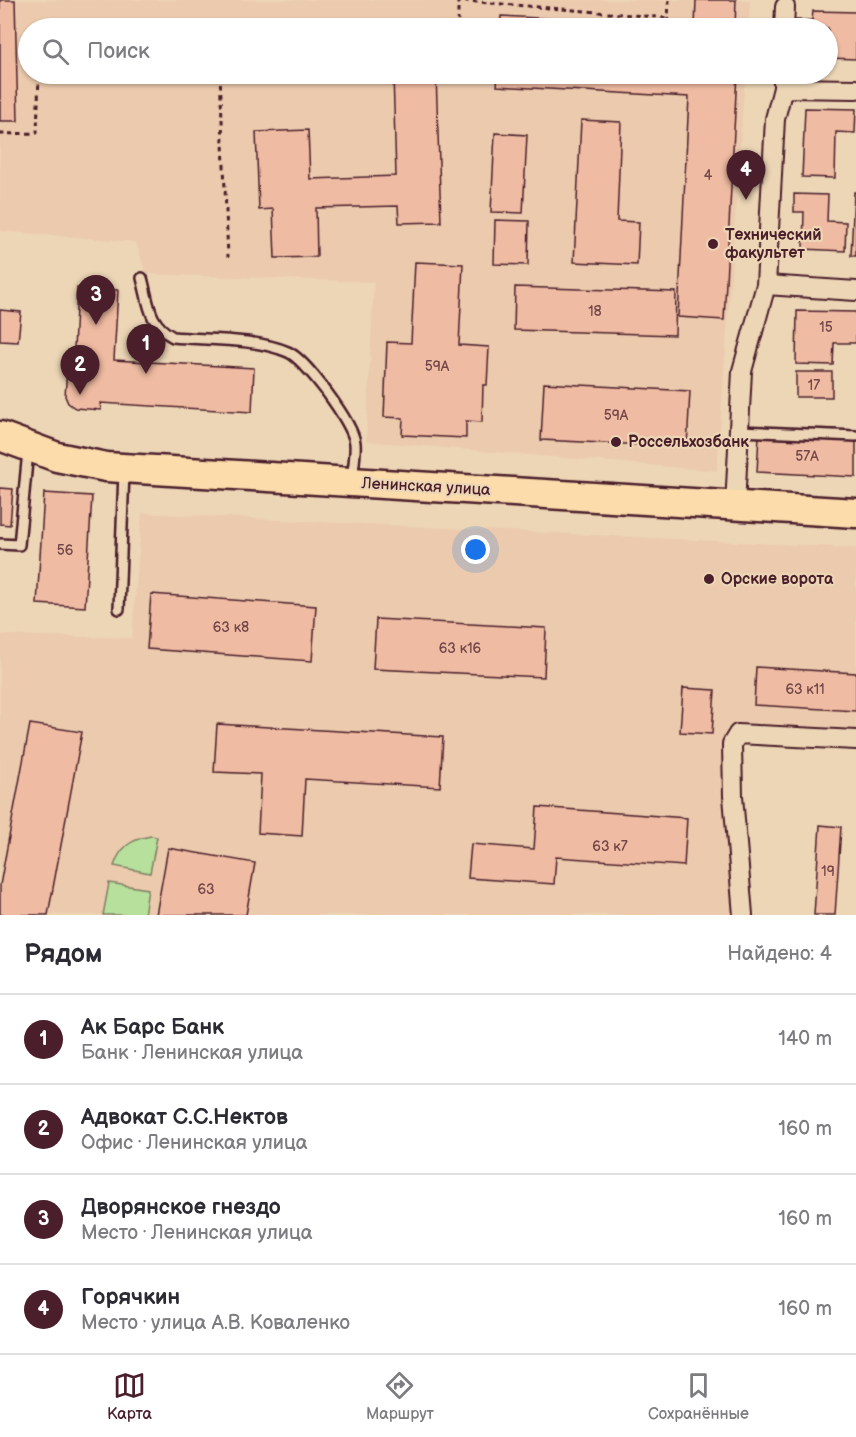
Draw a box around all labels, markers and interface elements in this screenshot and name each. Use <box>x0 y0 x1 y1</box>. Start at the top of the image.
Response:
search box <box>18 18 838 84</box>
icon: search <box>39 35 72 68</box>
text: Поиск <box>87 38 150 65</box>
pin: 4 <box>726 150 766 200</box>
house number: 4 <box>704 167 713 184</box>
place label: Технический факультет <box>725 226 822 263</box>
marker: Технический факультет <box>706 237 720 251</box>
pin: 3 <box>76 276 116 325</box>
house number: 18 <box>588 303 602 320</box>
house number: 15 <box>819 319 833 336</box>
pin: 1 <box>126 324 166 374</box>
pin: 2 <box>60 346 100 395</box>
house number: 59А <box>425 358 450 375</box>
house number: 17 <box>808 377 820 394</box>
house number: 59А <box>604 407 629 424</box>
place label: Россельхозбанк <box>628 433 749 452</box>
marker: Россельхозбанк <box>609 435 623 449</box>
house number: 57А <box>795 448 819 465</box>
street label: Ленинская улица <box>360 474 492 500</box>
your location <box>461 535 490 564</box>
house number: 56 <box>57 542 74 559</box>
place label: Орские ворота <box>721 570 834 589</box>
marker: Орские ворота <box>702 572 716 586</box>
house number: 63 к8 <box>213 619 249 636</box>
house number: 63 к16 <box>439 640 482 657</box>
house number: 63 к11 <box>785 681 825 698</box>
house number: 63 к7 <box>592 838 628 855</box>
house number: 19 <box>821 863 835 880</box>
house number: 63 <box>197 881 215 898</box>
text: Рядом <box>24 939 102 970</box>
text: Найдено: 4 <box>727 942 832 966</box>
text: Ак Барс Банк <box>81 1014 224 1041</box>
text: 1 <box>39 1027 48 1051</box>
text: 140 m <box>778 1027 832 1051</box>
text: Банк · Ленинская улица <box>81 1041 303 1065</box>
text: Адвокат С.С.Нектов <box>81 1104 288 1131</box>
text: 2 <box>38 1117 49 1141</box>
text: 160 m <box>778 1117 832 1141</box>
text: Офис · Ленинская улица <box>81 1131 308 1155</box>
text: Дворянское гнездо <box>81 1194 281 1221</box>
text: 3 <box>38 1207 49 1231</box>
text: 160 m <box>778 1207 832 1231</box>
text: Место · Ленинская улица <box>81 1221 313 1245</box>
text: Горячкин <box>81 1284 180 1311</box>
text: 4 <box>38 1297 49 1321</box>
text: 160 m <box>778 1297 832 1321</box>
text: Место · улица А.В. Коваленко <box>81 1311 350 1335</box>
tab: Карта <box>107 1369 152 1424</box>
tab: Маршрут <box>366 1369 434 1424</box>
tab: Сохранённые <box>648 1369 749 1424</box>

